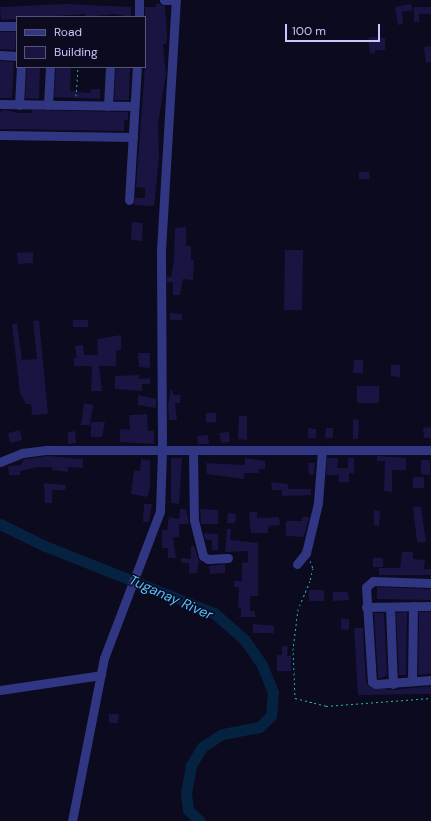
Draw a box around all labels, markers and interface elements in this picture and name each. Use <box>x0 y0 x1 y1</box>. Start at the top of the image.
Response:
legend <box>16 16 146 68</box>
scale bar <box>287 16 382 42</box>
text: 100 m <box>292 23 326 39</box>
text: Road <box>54 24 82 40</box>
text: Building <box>54 44 98 60</box>
water label: Tuganay River <box>126 571 216 623</box>

